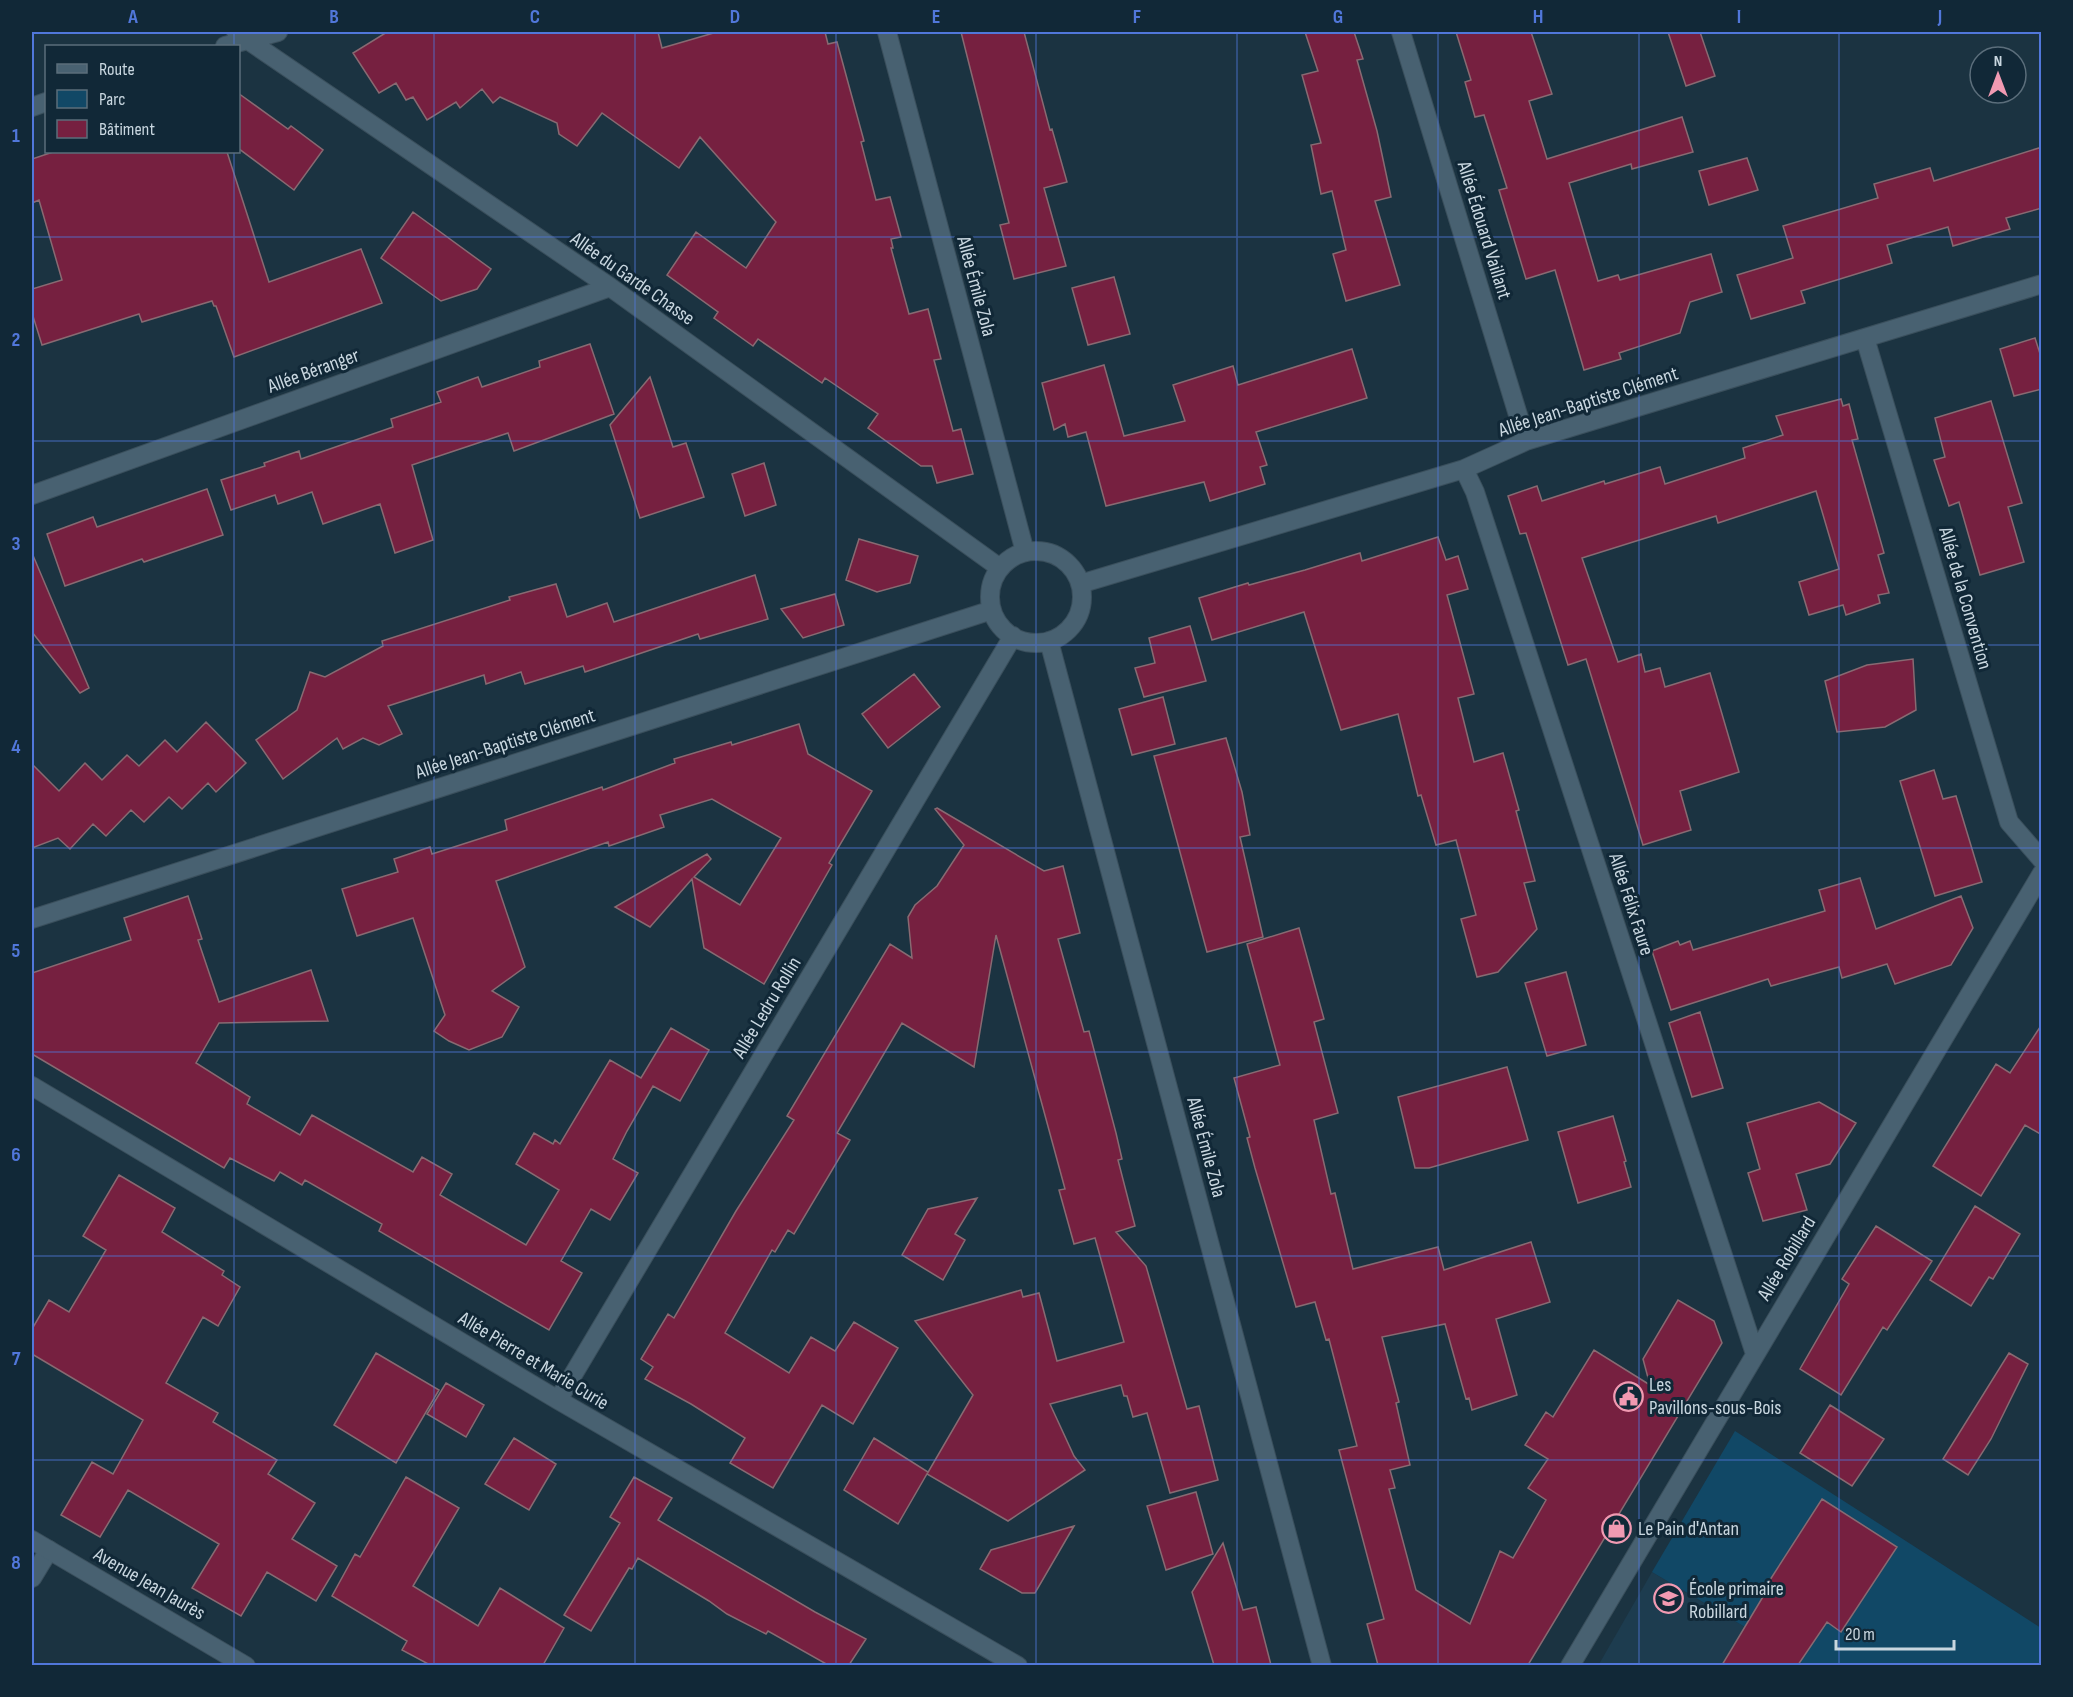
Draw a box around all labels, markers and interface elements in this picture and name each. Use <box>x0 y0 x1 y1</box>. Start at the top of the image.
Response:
text: A <box>127 5 138 29</box>
text: B <box>329 5 339 29</box>
text: C <box>530 5 540 29</box>
text: D <box>730 5 740 29</box>
text: E <box>932 5 940 29</box>
text: F <box>1133 5 1141 29</box>
text: G <box>1333 5 1343 29</box>
text: H <box>1533 5 1543 29</box>
text: I <box>1737 5 1741 29</box>
text: J <box>1937 5 1942 29</box>
legend <box>45 45 240 153</box>
north arrow <box>1968 45 2028 105</box>
text: N <box>1994 52 2002 71</box>
text: Route <box>99 59 135 80</box>
text: Parc <box>99 89 125 110</box>
text: Bâtiment <box>99 119 155 140</box>
text: 1 <box>12 124 20 148</box>
street label: Allée Édouard Vaillant <box>1451 157 1516 302</box>
street label: Allée du Garde Chasse <box>565 227 699 331</box>
street label: Allée Émile Zola <box>951 233 1001 339</box>
text: 2 <box>12 328 20 352</box>
street label: Allée Béranger <box>263 343 363 399</box>
street label: Allée Jean-Baptiste Clément <box>1494 362 1681 443</box>
street label: Allée de la Convention <box>1933 523 1997 672</box>
text: 3 <box>12 532 21 556</box>
street label: Allée Jean-Baptiste Clément <box>411 704 598 785</box>
text: 4 <box>11 735 21 759</box>
street label: Allée Félix Faure <box>1603 849 1659 958</box>
text: 5 <box>12 939 21 963</box>
street label: Allée Ledru Rollin <box>727 953 806 1063</box>
street label: Allée Émile Zola <box>1181 1094 1231 1200</box>
text: 6 <box>11 1143 21 1167</box>
street label: Allée Robillard <box>1752 1212 1821 1306</box>
street label: Allée Pierre et Marie Curie <box>453 1306 613 1415</box>
text: 7 <box>12 1347 21 1371</box>
place label: Les Pavillons-sous-Bois <box>1649 1373 1781 1420</box>
public building icon: Les Pavillons-sous-Bois <box>1612 1380 1644 1412</box>
shop icon: Le Pain d'Antan <box>1601 1512 1633 1544</box>
place label: Le Pain d'Antan <box>1638 1517 1739 1541</box>
street label: Avenue Jean Jaurès <box>89 1542 209 1625</box>
text: 8 <box>11 1551 21 1575</box>
place label: École primaire Robillard <box>1689 1577 1784 1624</box>
school or university icon: École primaire Robillard <box>1652 1583 1684 1615</box>
scale bar <box>1836 1613 1954 1651</box>
text: 20 m <box>1845 1624 1875 1645</box>

